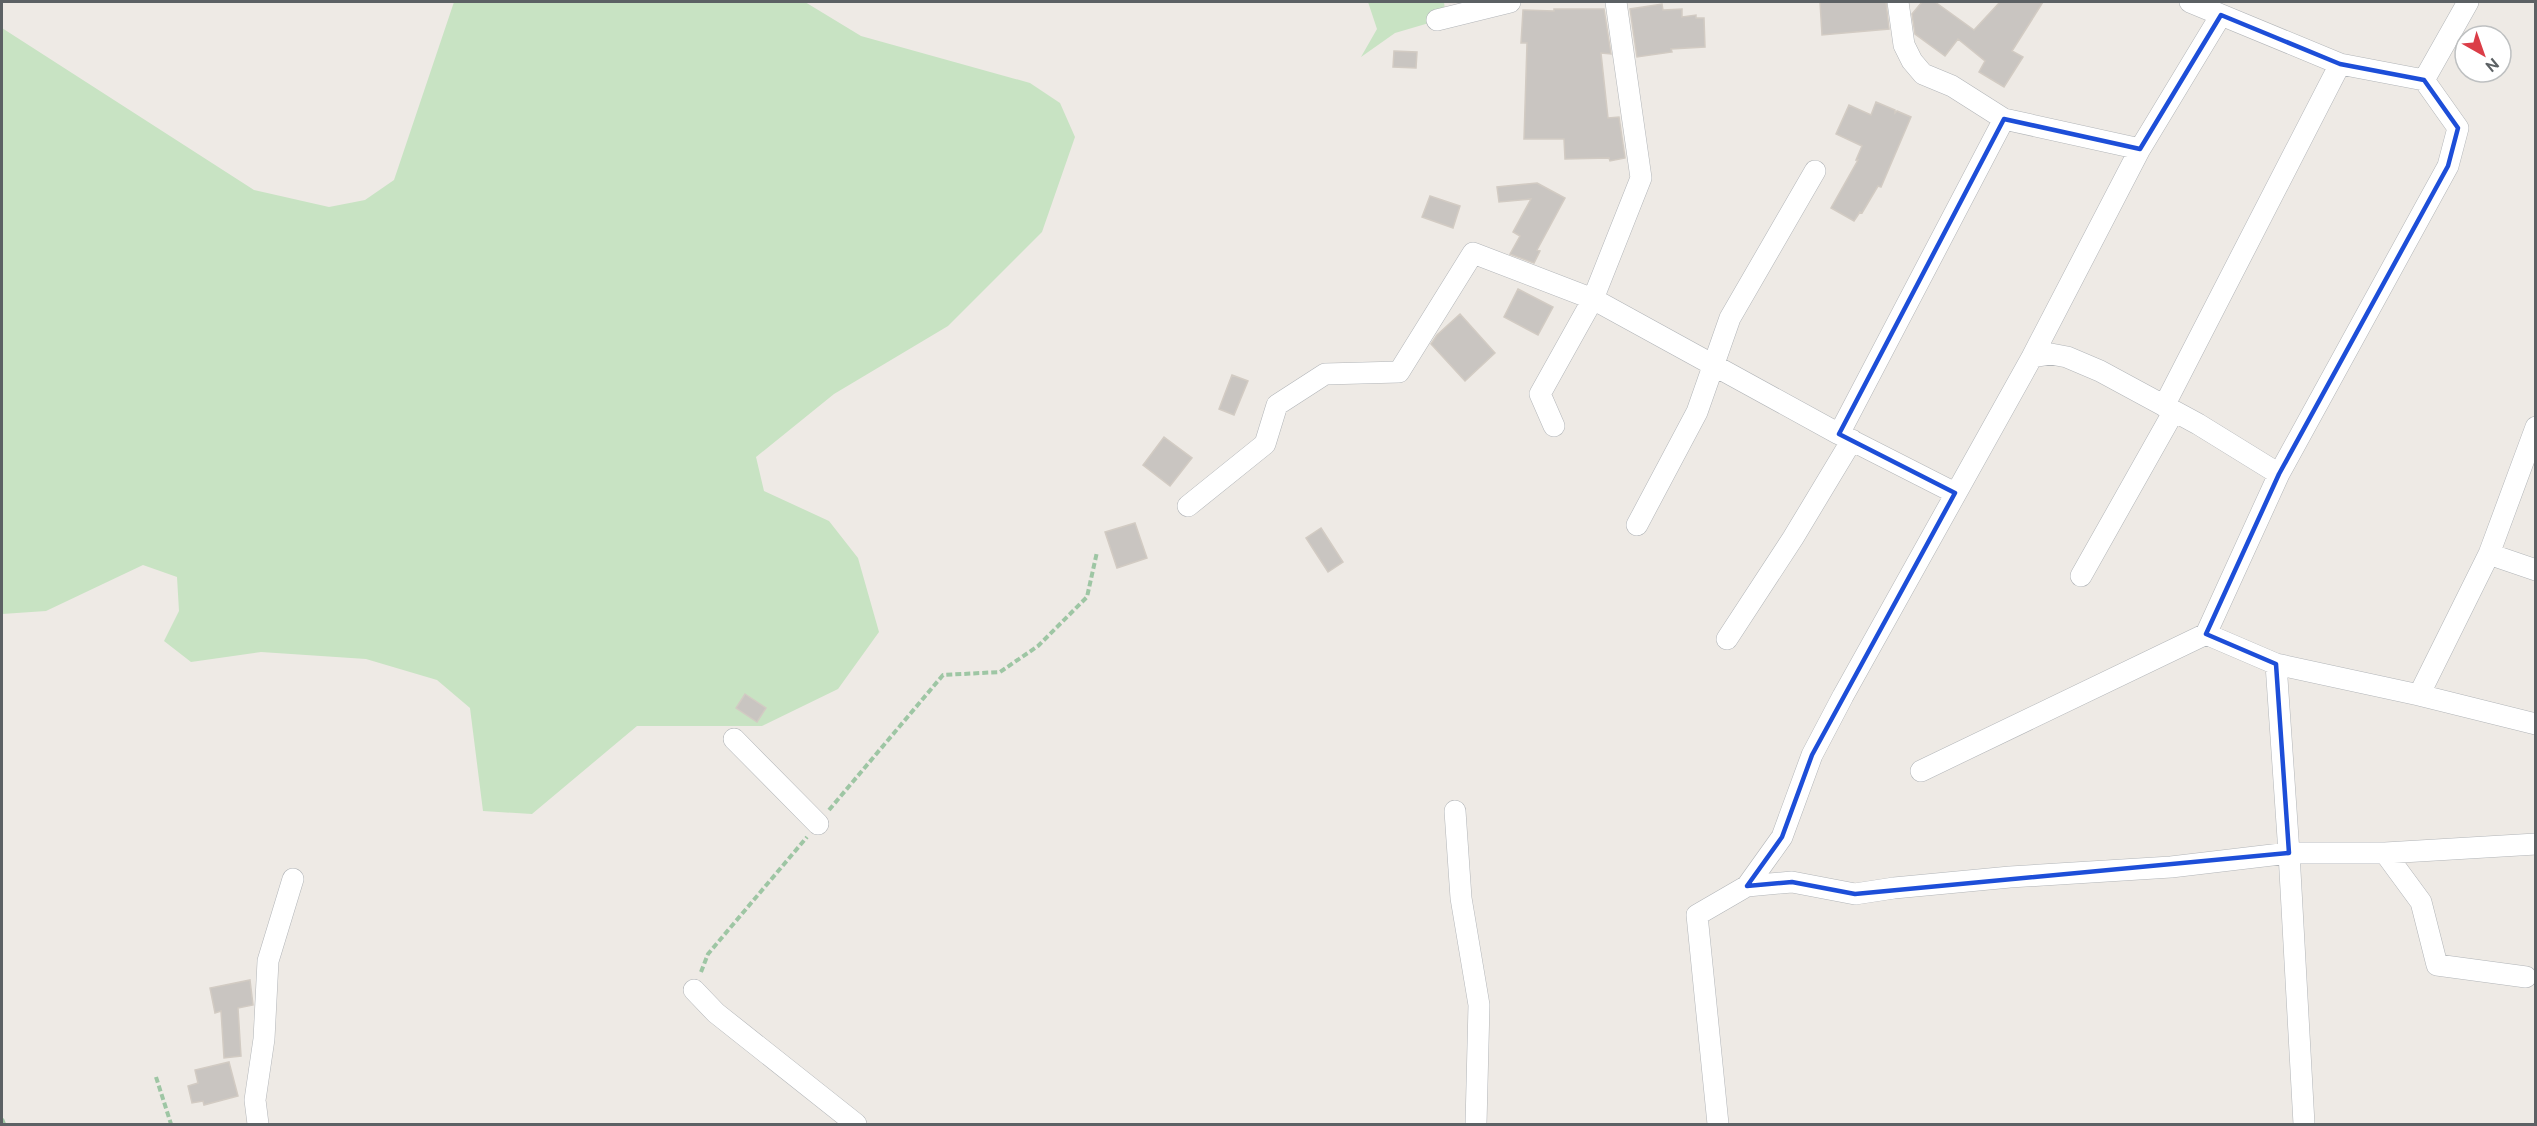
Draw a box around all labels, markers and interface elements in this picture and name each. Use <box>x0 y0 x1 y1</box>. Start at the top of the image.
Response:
north arrow <box>2453 24 2513 84</box>
text: N <box>2482 55 2503 76</box>

